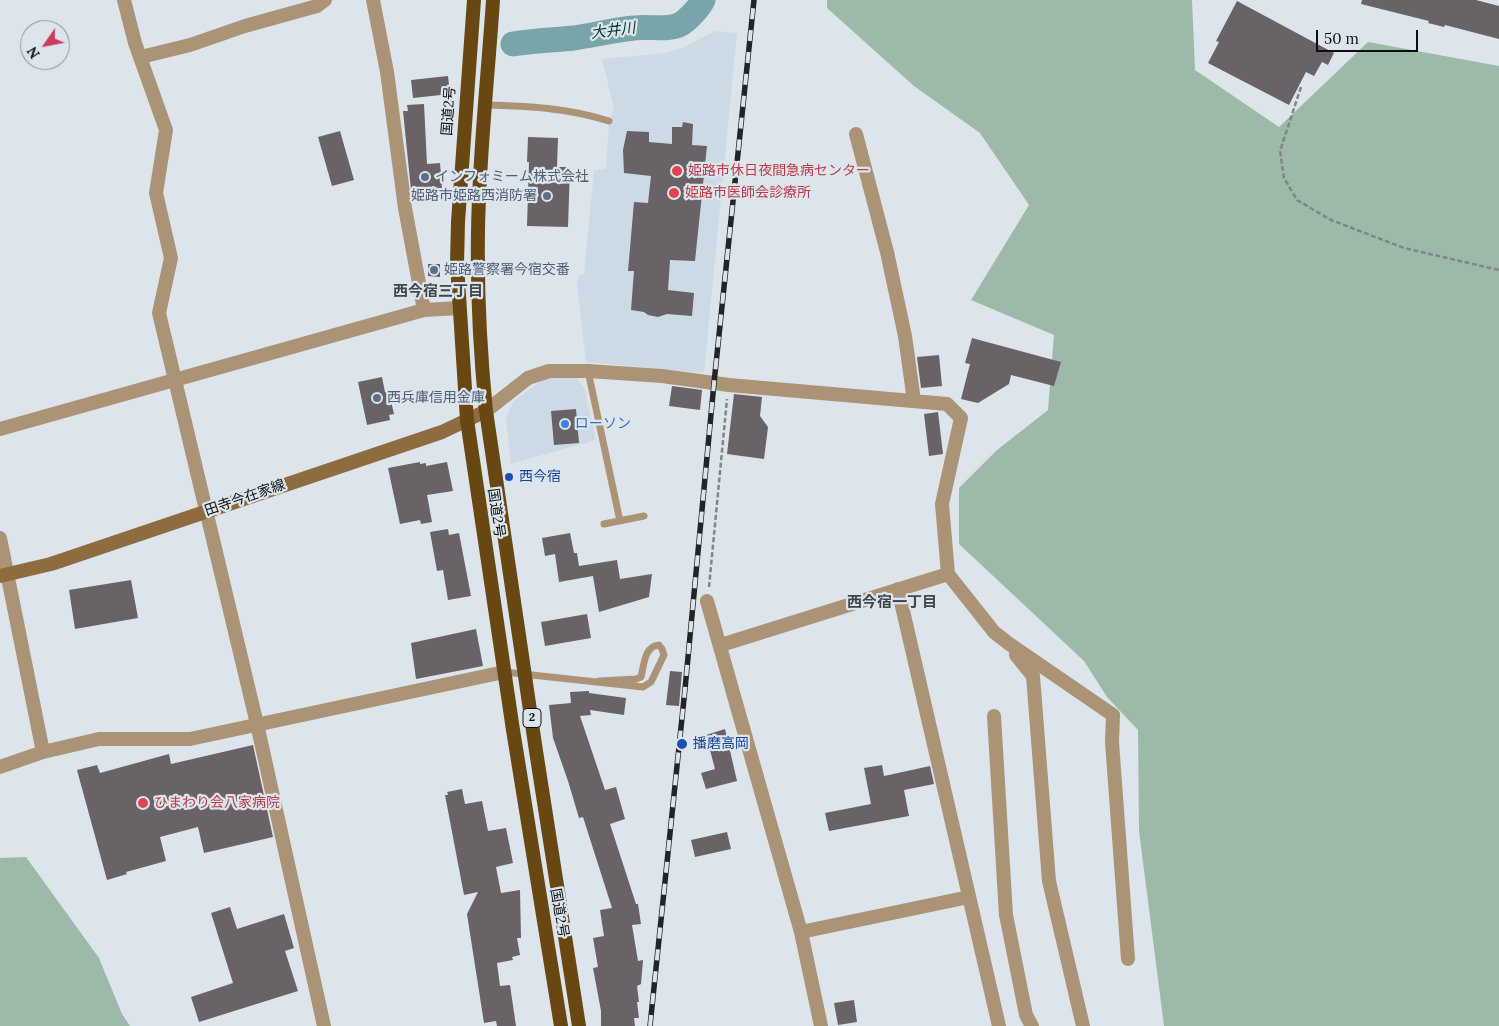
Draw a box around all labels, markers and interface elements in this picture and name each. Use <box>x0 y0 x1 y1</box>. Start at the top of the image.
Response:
water label: 大井川 <box>590 19 636 43</box>
north arrow <box>20 20 70 70</box>
scale bar <box>1319 20 1422 52</box>
text: 50 m <box>1324 29 1359 48</box>
text: N <box>23 43 44 62</box>
street label: 国道2号 <box>439 86 459 136</box>
place label: 姫路市休日夜間急病センター <box>688 163 870 179</box>
marker: 姫路市休日夜間急病センター <box>670 164 684 178</box>
place label: インフォミーム株式会社 <box>435 169 589 185</box>
marker: インフォミーム株式会社 <box>419 171 431 183</box>
place label: 姫路市医師会診療所 <box>685 185 811 201</box>
marker: 姫路市医師会診療所 <box>667 186 681 200</box>
place label: 姫路市姫路西消防署 <box>411 188 537 204</box>
marker: 姫路市姫路西消防署 <box>541 190 553 202</box>
place label: 姫路警察署今宿交番 <box>444 262 570 278</box>
marker: 姫路警察署今宿交番 <box>428 264 440 276</box>
district label: 西今宿三丁目 <box>393 283 483 301</box>
place label: 西兵庫信用金庫 <box>387 390 485 406</box>
marker: 西兵庫信用金庫 <box>371 392 383 404</box>
place label: ローソン <box>575 416 631 432</box>
marker: ローソン <box>559 418 571 430</box>
place label: 西今宿 <box>519 469 561 485</box>
marker: 西今宿 <box>503 471 515 483</box>
street label: 田寺今在家線 <box>203 476 287 520</box>
street label: 国道2号 <box>484 487 508 539</box>
district label: 西今宿一丁目 <box>847 594 937 612</box>
road number: 2 <box>523 708 541 728</box>
place label: 播磨高岡 <box>693 736 749 752</box>
marker: 播磨高岡 <box>675 737 689 751</box>
place label: ひまわり会八家病院 <box>154 795 280 811</box>
marker: ひまわり会八家病院 <box>136 796 150 810</box>
street label: 国道2号 <box>546 887 572 939</box>

